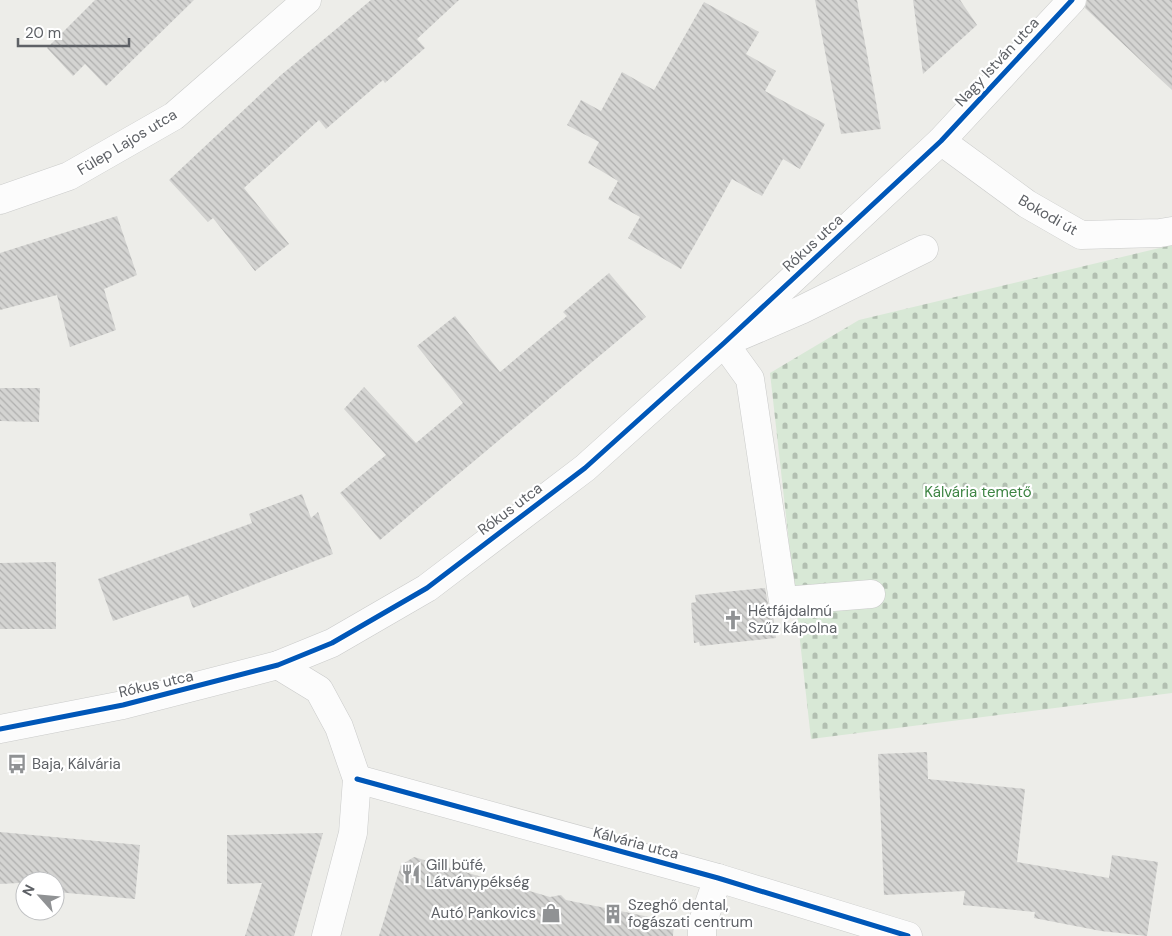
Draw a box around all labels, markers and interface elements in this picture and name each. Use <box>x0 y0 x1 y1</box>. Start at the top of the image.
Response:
street label: Nagy István utca <box>950 13 1044 111</box>
scale bar <box>18 15 129 47</box>
text: 20 m <box>25 23 61 43</box>
street label: Fülep Lajos utca <box>73 104 181 180</box>
street label: Bokodi út <box>1015 190 1081 240</box>
street label: Rókus utca <box>778 210 848 276</box>
street label: Rókus utca <box>474 478 546 540</box>
park label: Kálvária temető <box>924 482 1032 502</box>
place label: Hétfájdalmú Szűz kápolna <box>748 601 837 638</box>
church icon: Hétfájdalmú Szűz kápolna <box>722 609 744 631</box>
street label: Rókus utca <box>117 666 195 702</box>
bus stop icon: Baja, Kálvária <box>6 753 28 775</box>
place label: Baja, Kálvária <box>32 754 121 774</box>
street label: Kálvária utca <box>591 822 681 864</box>
place label: Gill büfé, Látványpékség <box>426 855 530 892</box>
restaurant icon: Gill büfé, Látványpékség <box>400 863 422 885</box>
north arrow <box>15 871 65 921</box>
text: N <box>18 881 39 899</box>
place label: Szeghő dental, fogászati centrum <box>628 895 753 932</box>
shop icon: Autó Pankovics <box>540 902 562 924</box>
place label: Autó Pankovics <box>431 903 536 923</box>
building icon: Szeghő dental, fogászati centrum <box>602 903 624 925</box>

